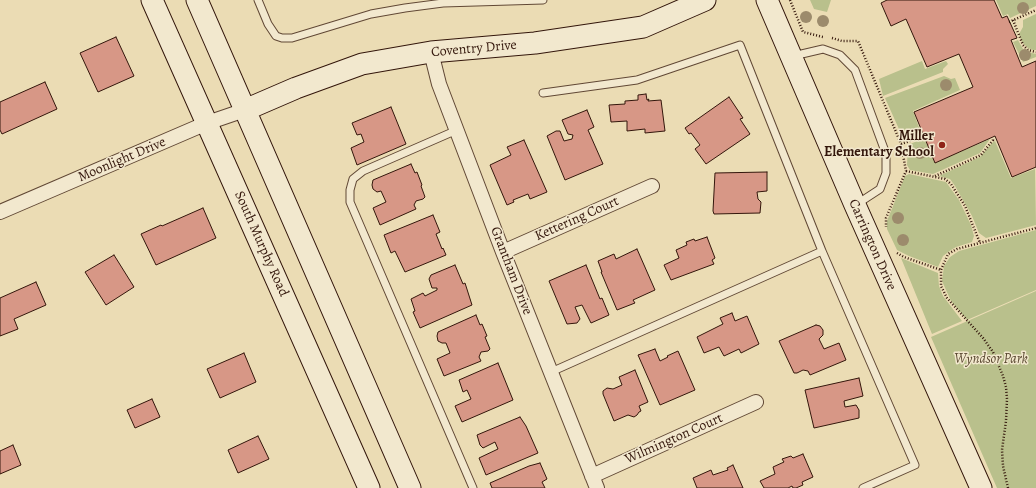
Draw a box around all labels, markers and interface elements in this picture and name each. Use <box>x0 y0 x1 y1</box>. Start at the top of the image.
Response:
street label: Coventry Drive <box>431 37 517 61</box>
place label: Miller Elementary School <box>824 129 934 162</box>
street label: Moonlight Drive <box>76 134 168 186</box>
marker: Miller Elementary School <box>937 140 947 150</box>
street label: South Murphy Road <box>230 189 292 299</box>
street label: Kettering Court <box>533 193 621 245</box>
street label: Carrington Drive <box>844 197 900 293</box>
street label: Grantham Drive <box>487 225 535 317</box>
park label: Wyndsor Park <box>954 352 1028 368</box>
street label: Wilmington Court <box>623 410 725 468</box>

